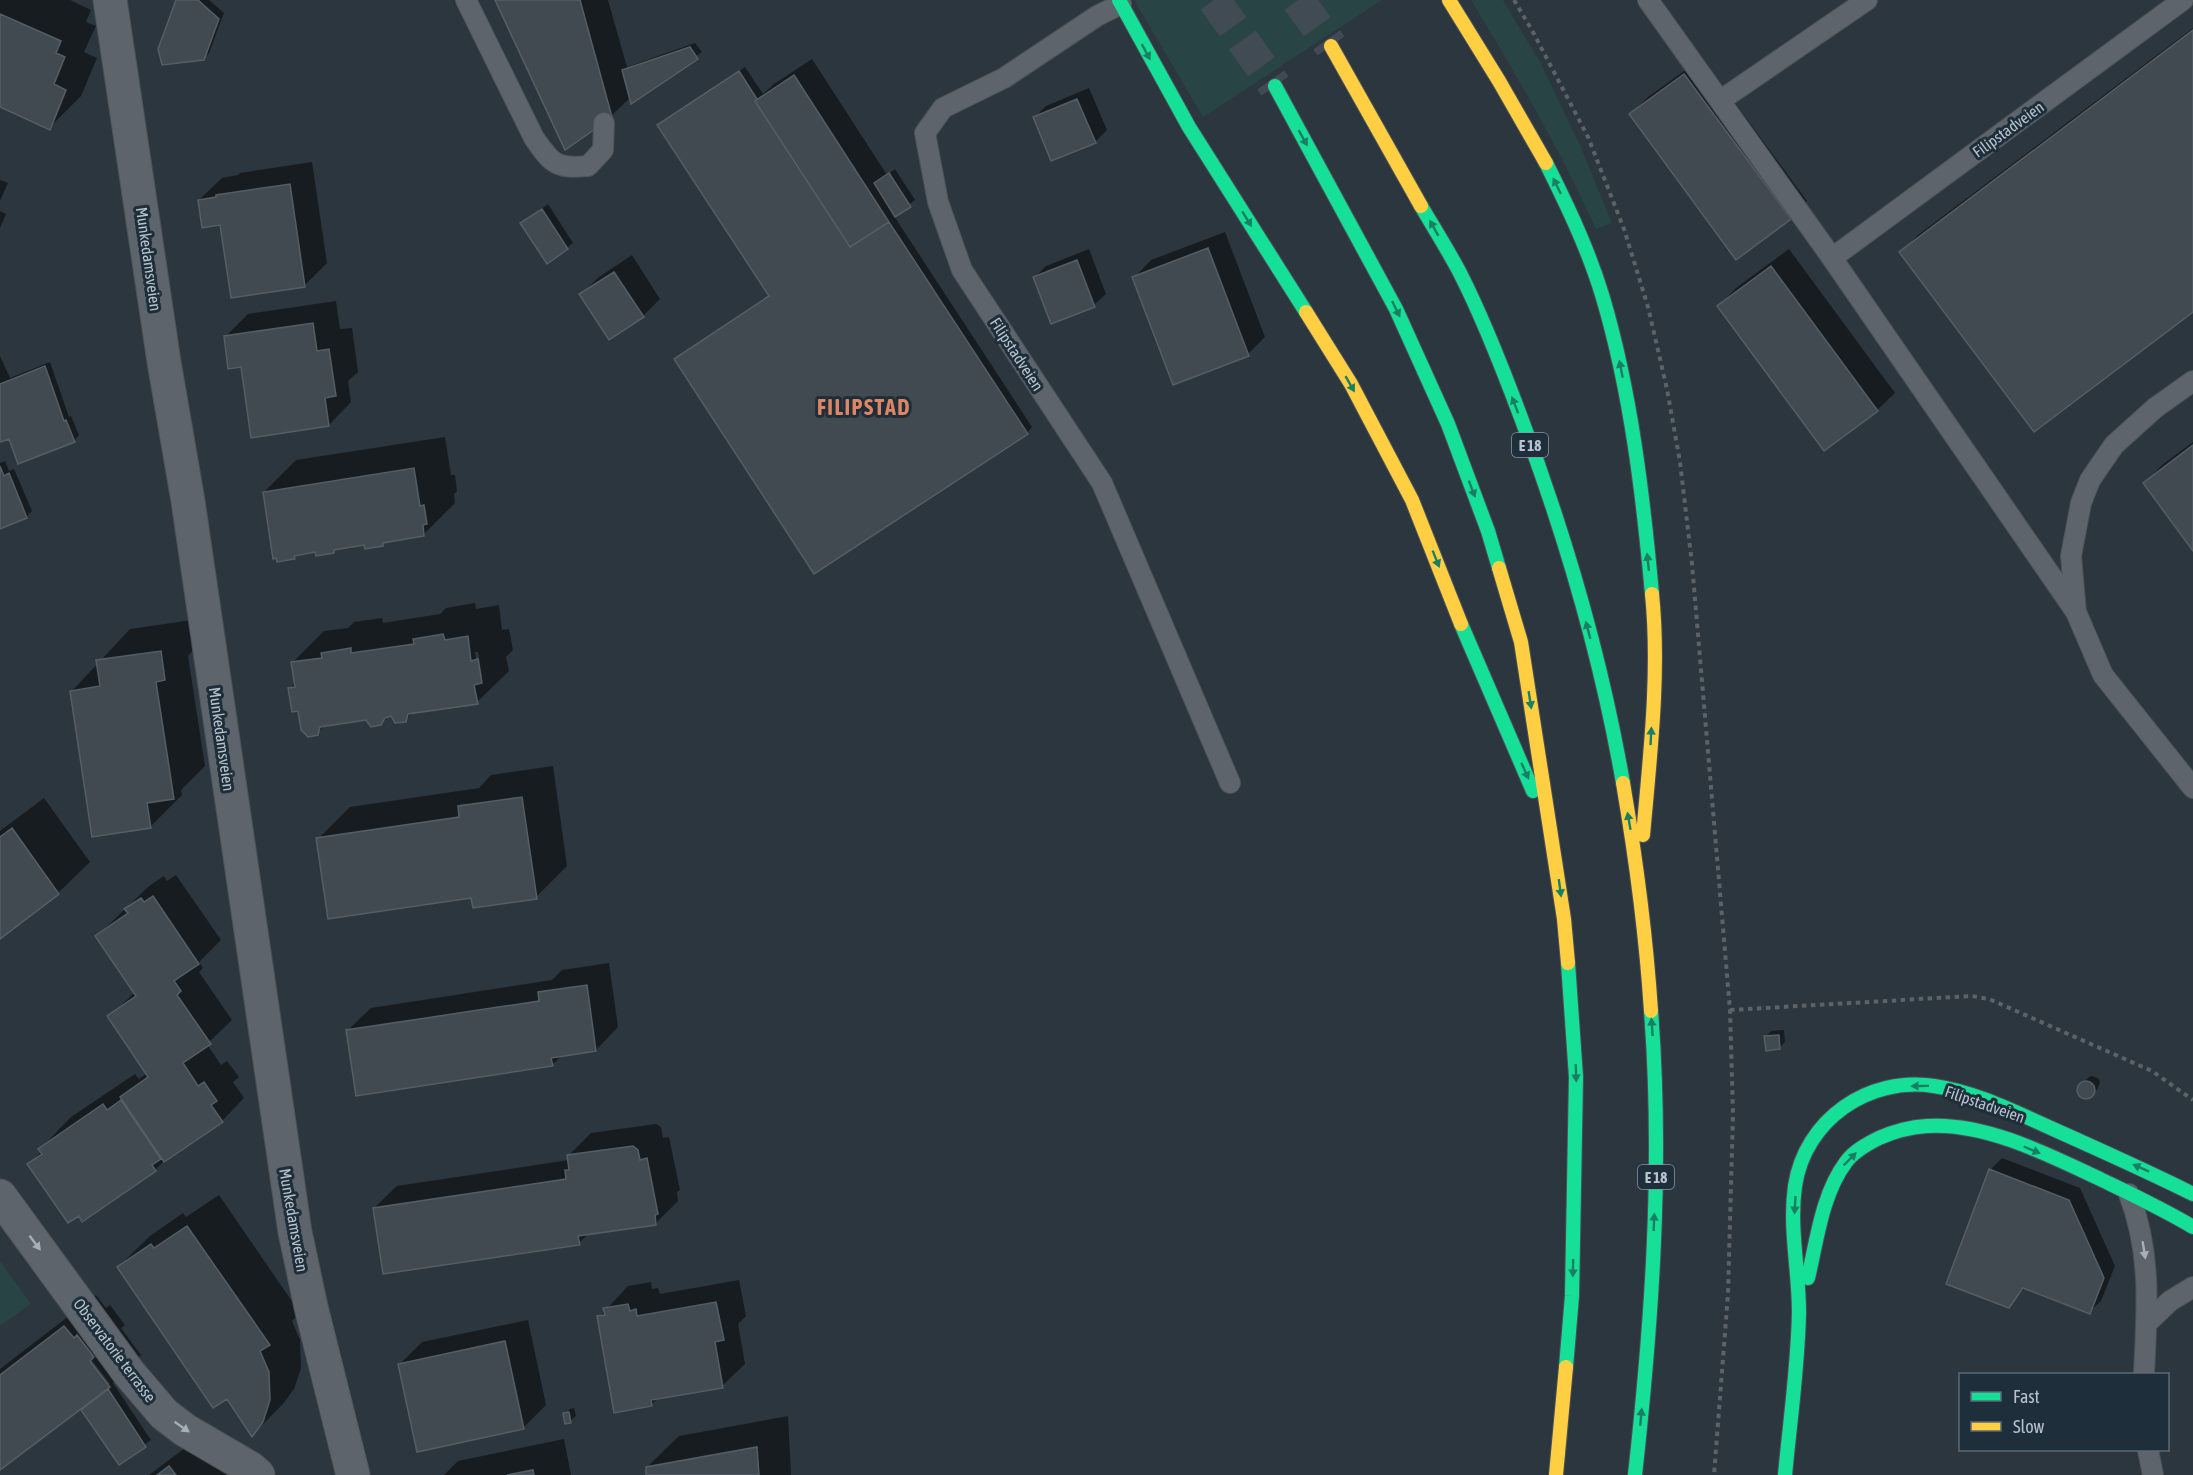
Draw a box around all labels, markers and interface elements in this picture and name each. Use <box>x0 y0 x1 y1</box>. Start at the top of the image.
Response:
one-way arrow <box>1141 43 1151 60</box>
street label: Filipstadveien <box>1969 97 2048 162</box>
one-way arrow <box>1298 130 1308 147</box>
one-way arrow <box>1552 177 1561 194</box>
street label: Munkedamsveien <box>133 206 165 312</box>
one-way arrow <box>1241 211 1252 227</box>
one-way arrow <box>1429 219 1439 236</box>
one-way arrow <box>1391 301 1400 318</box>
street label: Filipstadveien <box>986 314 1047 394</box>
one-way arrow <box>1616 359 1625 378</box>
one-way arrow <box>1345 376 1356 392</box>
district label: FILIPSTAD <box>817 394 911 420</box>
one-way arrow <box>1510 396 1519 414</box>
road number: E 18 <box>1512 433 1548 457</box>
one-way arrow <box>1468 480 1478 498</box>
one-way arrow <box>1432 550 1441 568</box>
one-way arrow <box>1643 552 1653 571</box>
one-way arrow <box>1583 621 1592 639</box>
street label: Munkedamsveien <box>206 686 238 792</box>
one-way arrow <box>1526 691 1535 710</box>
one-way arrow <box>1646 727 1656 746</box>
one-way arrow <box>1520 763 1529 780</box>
one-way arrow <box>1624 811 1633 830</box>
one-way arrow <box>1555 879 1564 898</box>
one-way arrow <box>1648 1018 1657 1037</box>
one-way arrow <box>1571 1063 1581 1082</box>
one-way arrow <box>1910 1081 1929 1091</box>
street label: Filipstadveien <box>1942 1082 2027 1127</box>
one-way arrow <box>2024 1145 2041 1154</box>
one-way arrow <box>1843 1152 1857 1166</box>
one-way arrow <box>2132 1163 2149 1172</box>
road number: E 18 <box>1638 1165 1674 1189</box>
street label: Munkedamsveien <box>276 1167 312 1273</box>
one-way arrow <box>1791 1196 1800 1215</box>
one-way arrow <box>1650 1213 1659 1232</box>
one-way arrow <box>29 1234 41 1250</box>
one-way arrow <box>2140 1241 2149 1260</box>
one-way arrow <box>1568 1258 1578 1277</box>
street label: Observatorie terrasse <box>70 1295 160 1405</box>
legend <box>1959 1373 2169 1451</box>
text: Fast <box>2013 1386 2040 1407</box>
one-way arrow <box>1636 1407 1646 1426</box>
text: Slow <box>2013 1416 2044 1437</box>
one-way arrow <box>173 1421 189 1433</box>

